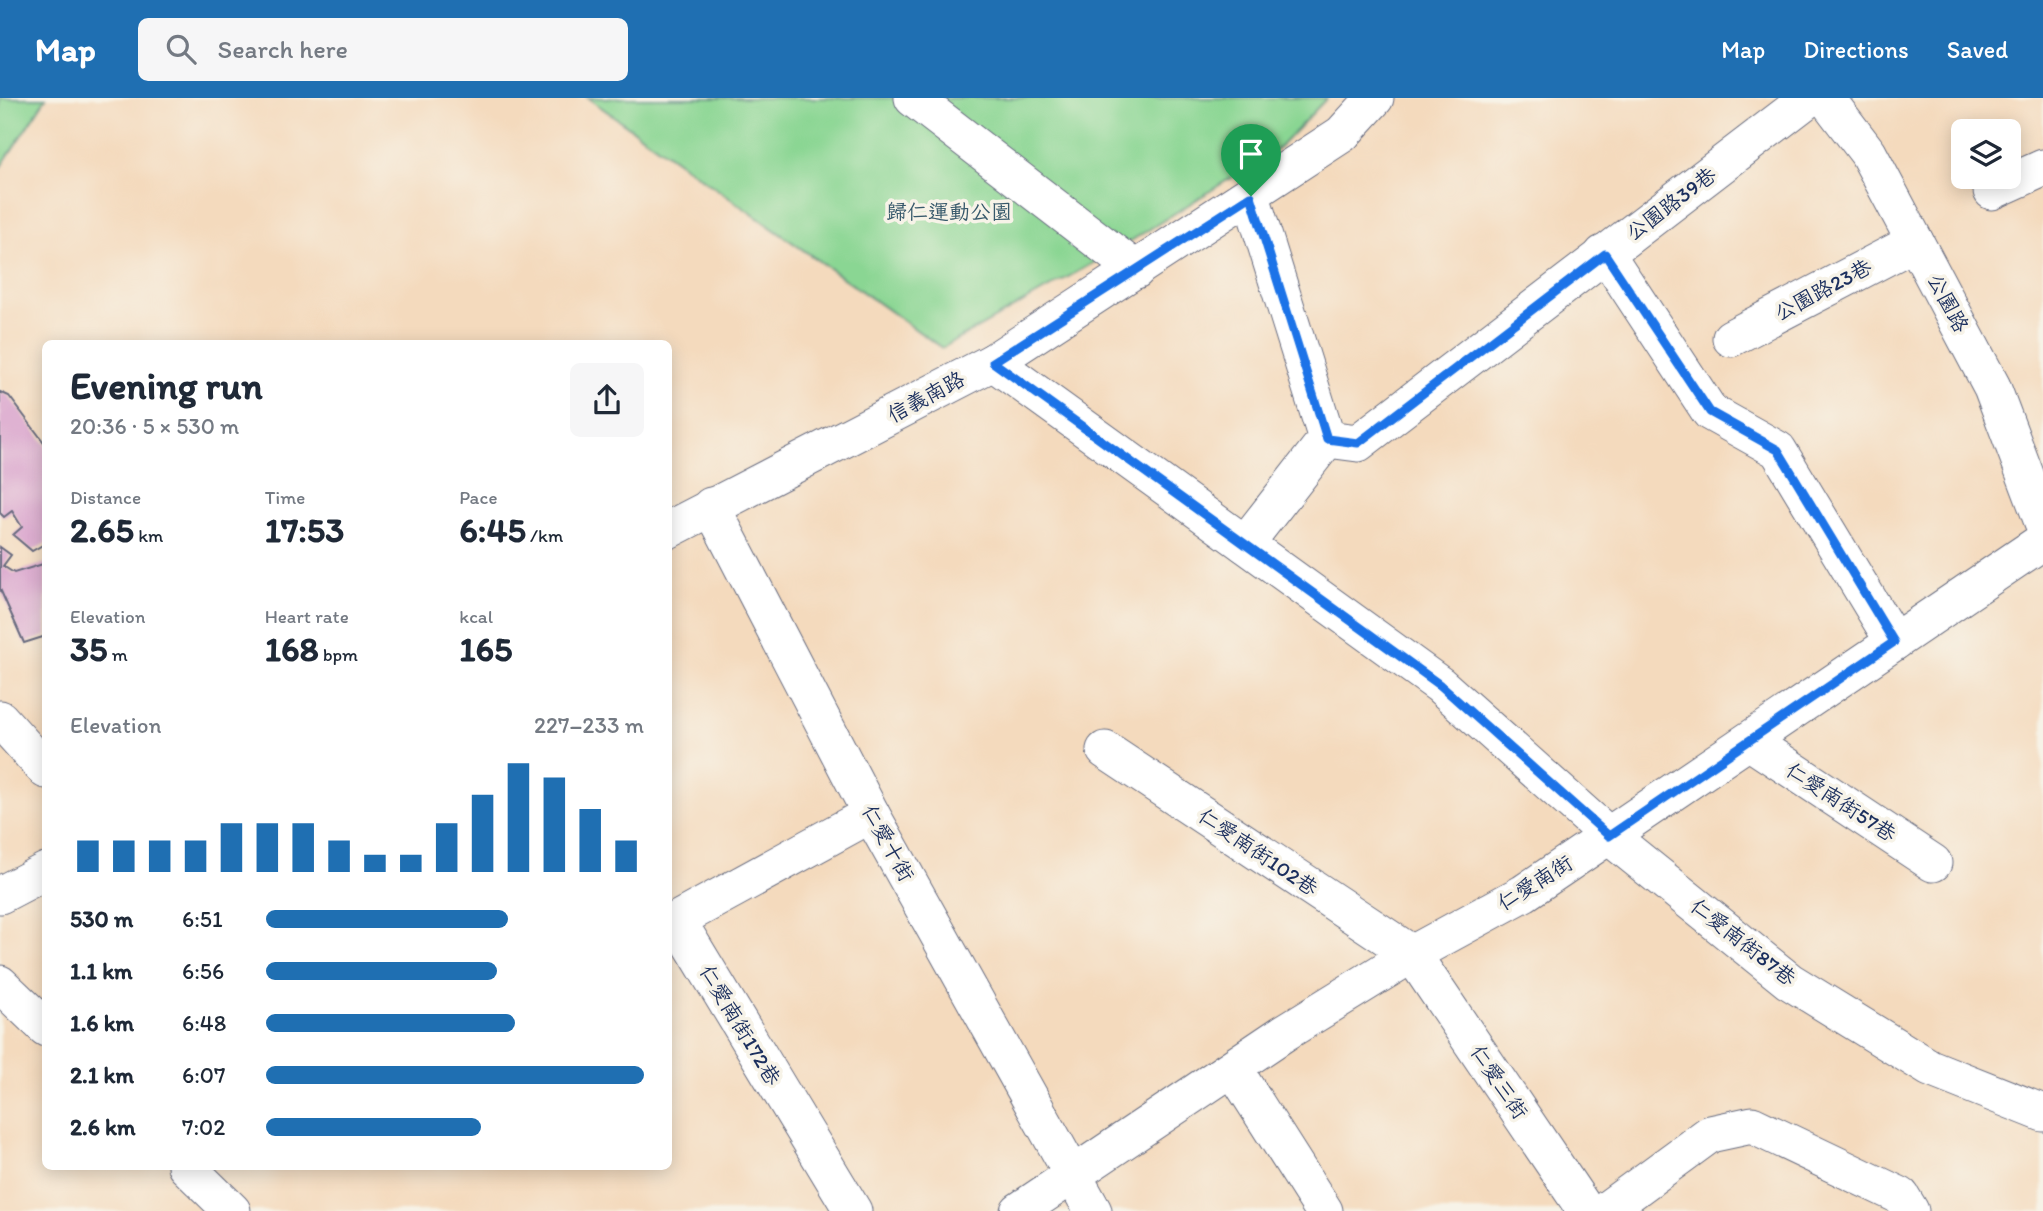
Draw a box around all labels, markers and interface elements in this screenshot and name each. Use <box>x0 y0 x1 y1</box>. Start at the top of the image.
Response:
search box <box>138 18 628 81</box>
text: Map <box>35 30 96 69</box>
icon: search <box>162 30 200 68</box>
text: Search here <box>218 33 348 65</box>
text: Map <box>1721 35 1765 64</box>
text: Directions <box>1803 35 1909 64</box>
text: Saved <box>1947 35 2008 64</box>
map controls <box>1951 119 2021 189</box>
button: layers <box>1951 119 2021 189</box>
pin <box>1221 124 1281 196</box>
icon: arrive <box>1232 135 1270 173</box>
street label: 公園路39巷 <box>1621 162 1721 246</box>
park label: 歸仁運動公園 <box>886 199 1012 224</box>
street label: 公園路23巷 <box>1770 254 1876 326</box>
street label: 公園路 <box>1923 269 1974 336</box>
text: Evening run <box>70 363 263 409</box>
button: share <box>570 363 644 437</box>
street label: 信義南路 <box>883 366 969 427</box>
text: 20:36 · 5 × 530 m <box>70 412 239 440</box>
text: Distance <box>70 486 141 509</box>
text: Time <box>265 486 305 509</box>
text: Pace <box>459 486 497 509</box>
text: 2.65 <box>70 509 134 551</box>
text: 17:53 <box>265 509 344 551</box>
text: 6:45 <box>459 509 526 551</box>
text: km <box>134 524 163 547</box>
text: /km <box>526 524 563 547</box>
text: Elevation <box>70 605 146 628</box>
text: Heart rate <box>265 605 349 628</box>
text: kcal <box>459 605 493 628</box>
text: 35 <box>70 628 107 670</box>
text: 168 <box>265 628 319 670</box>
text: 165 <box>459 628 512 670</box>
text: m <box>107 643 128 666</box>
text: bpm <box>319 643 358 666</box>
text: Elevation <box>70 711 161 739</box>
text: 227–233 m <box>534 711 644 739</box>
street label: 仁愛南街57巷 <box>1781 757 1901 846</box>
street label: 仁愛十街 <box>857 800 920 886</box>
street label: 仁愛南街102巷 <box>1194 802 1323 901</box>
street label: 仁愛南街 <box>1492 850 1577 915</box>
street label: 仁愛南街87巷 <box>1686 893 1801 991</box>
text: 530 m <box>70 905 133 933</box>
text: 6:51 <box>182 905 223 933</box>
text: 1.1 km <box>70 957 133 985</box>
text: 6:56 <box>182 957 224 985</box>
street label: 仁愛南街172巷 <box>695 960 786 1090</box>
text: 1.6 km <box>70 1009 134 1037</box>
text: 6:48 <box>182 1009 226 1037</box>
street label: 仁愛三街 <box>1466 1040 1533 1124</box>
text: 2.1 km <box>70 1061 134 1089</box>
text: 6:07 <box>182 1061 225 1089</box>
text: 2.6 km <box>70 1113 136 1141</box>
text: 7:02 <box>182 1113 225 1141</box>

